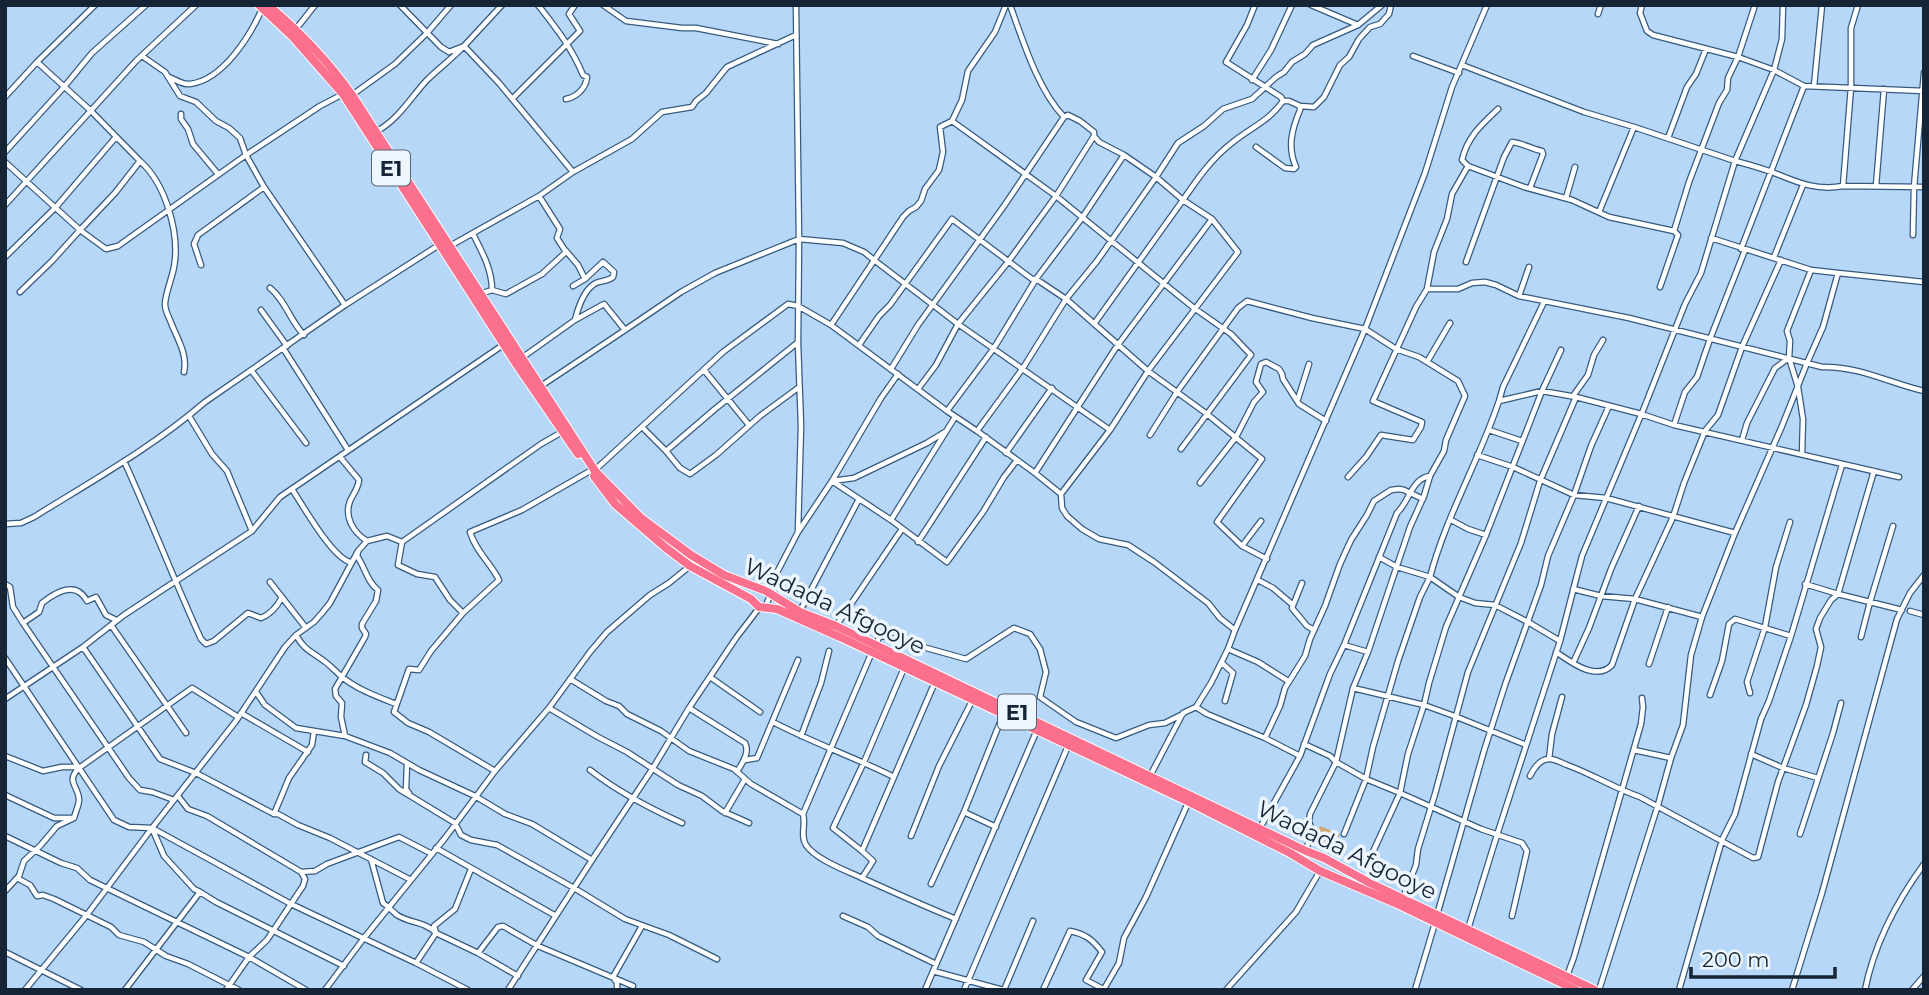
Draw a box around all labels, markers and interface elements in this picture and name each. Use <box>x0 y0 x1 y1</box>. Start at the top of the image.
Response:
road number: E1 <box>372 150 410 186</box>
street label: Wadada Afgooye <box>740 552 930 660</box>
road number: E1 <box>998 694 1036 730</box>
street label: Wadada Afgooye <box>1253 794 1441 906</box>
scale bar <box>1691 936 1834 980</box>
text: 200 m <box>1702 947 1769 972</box>

